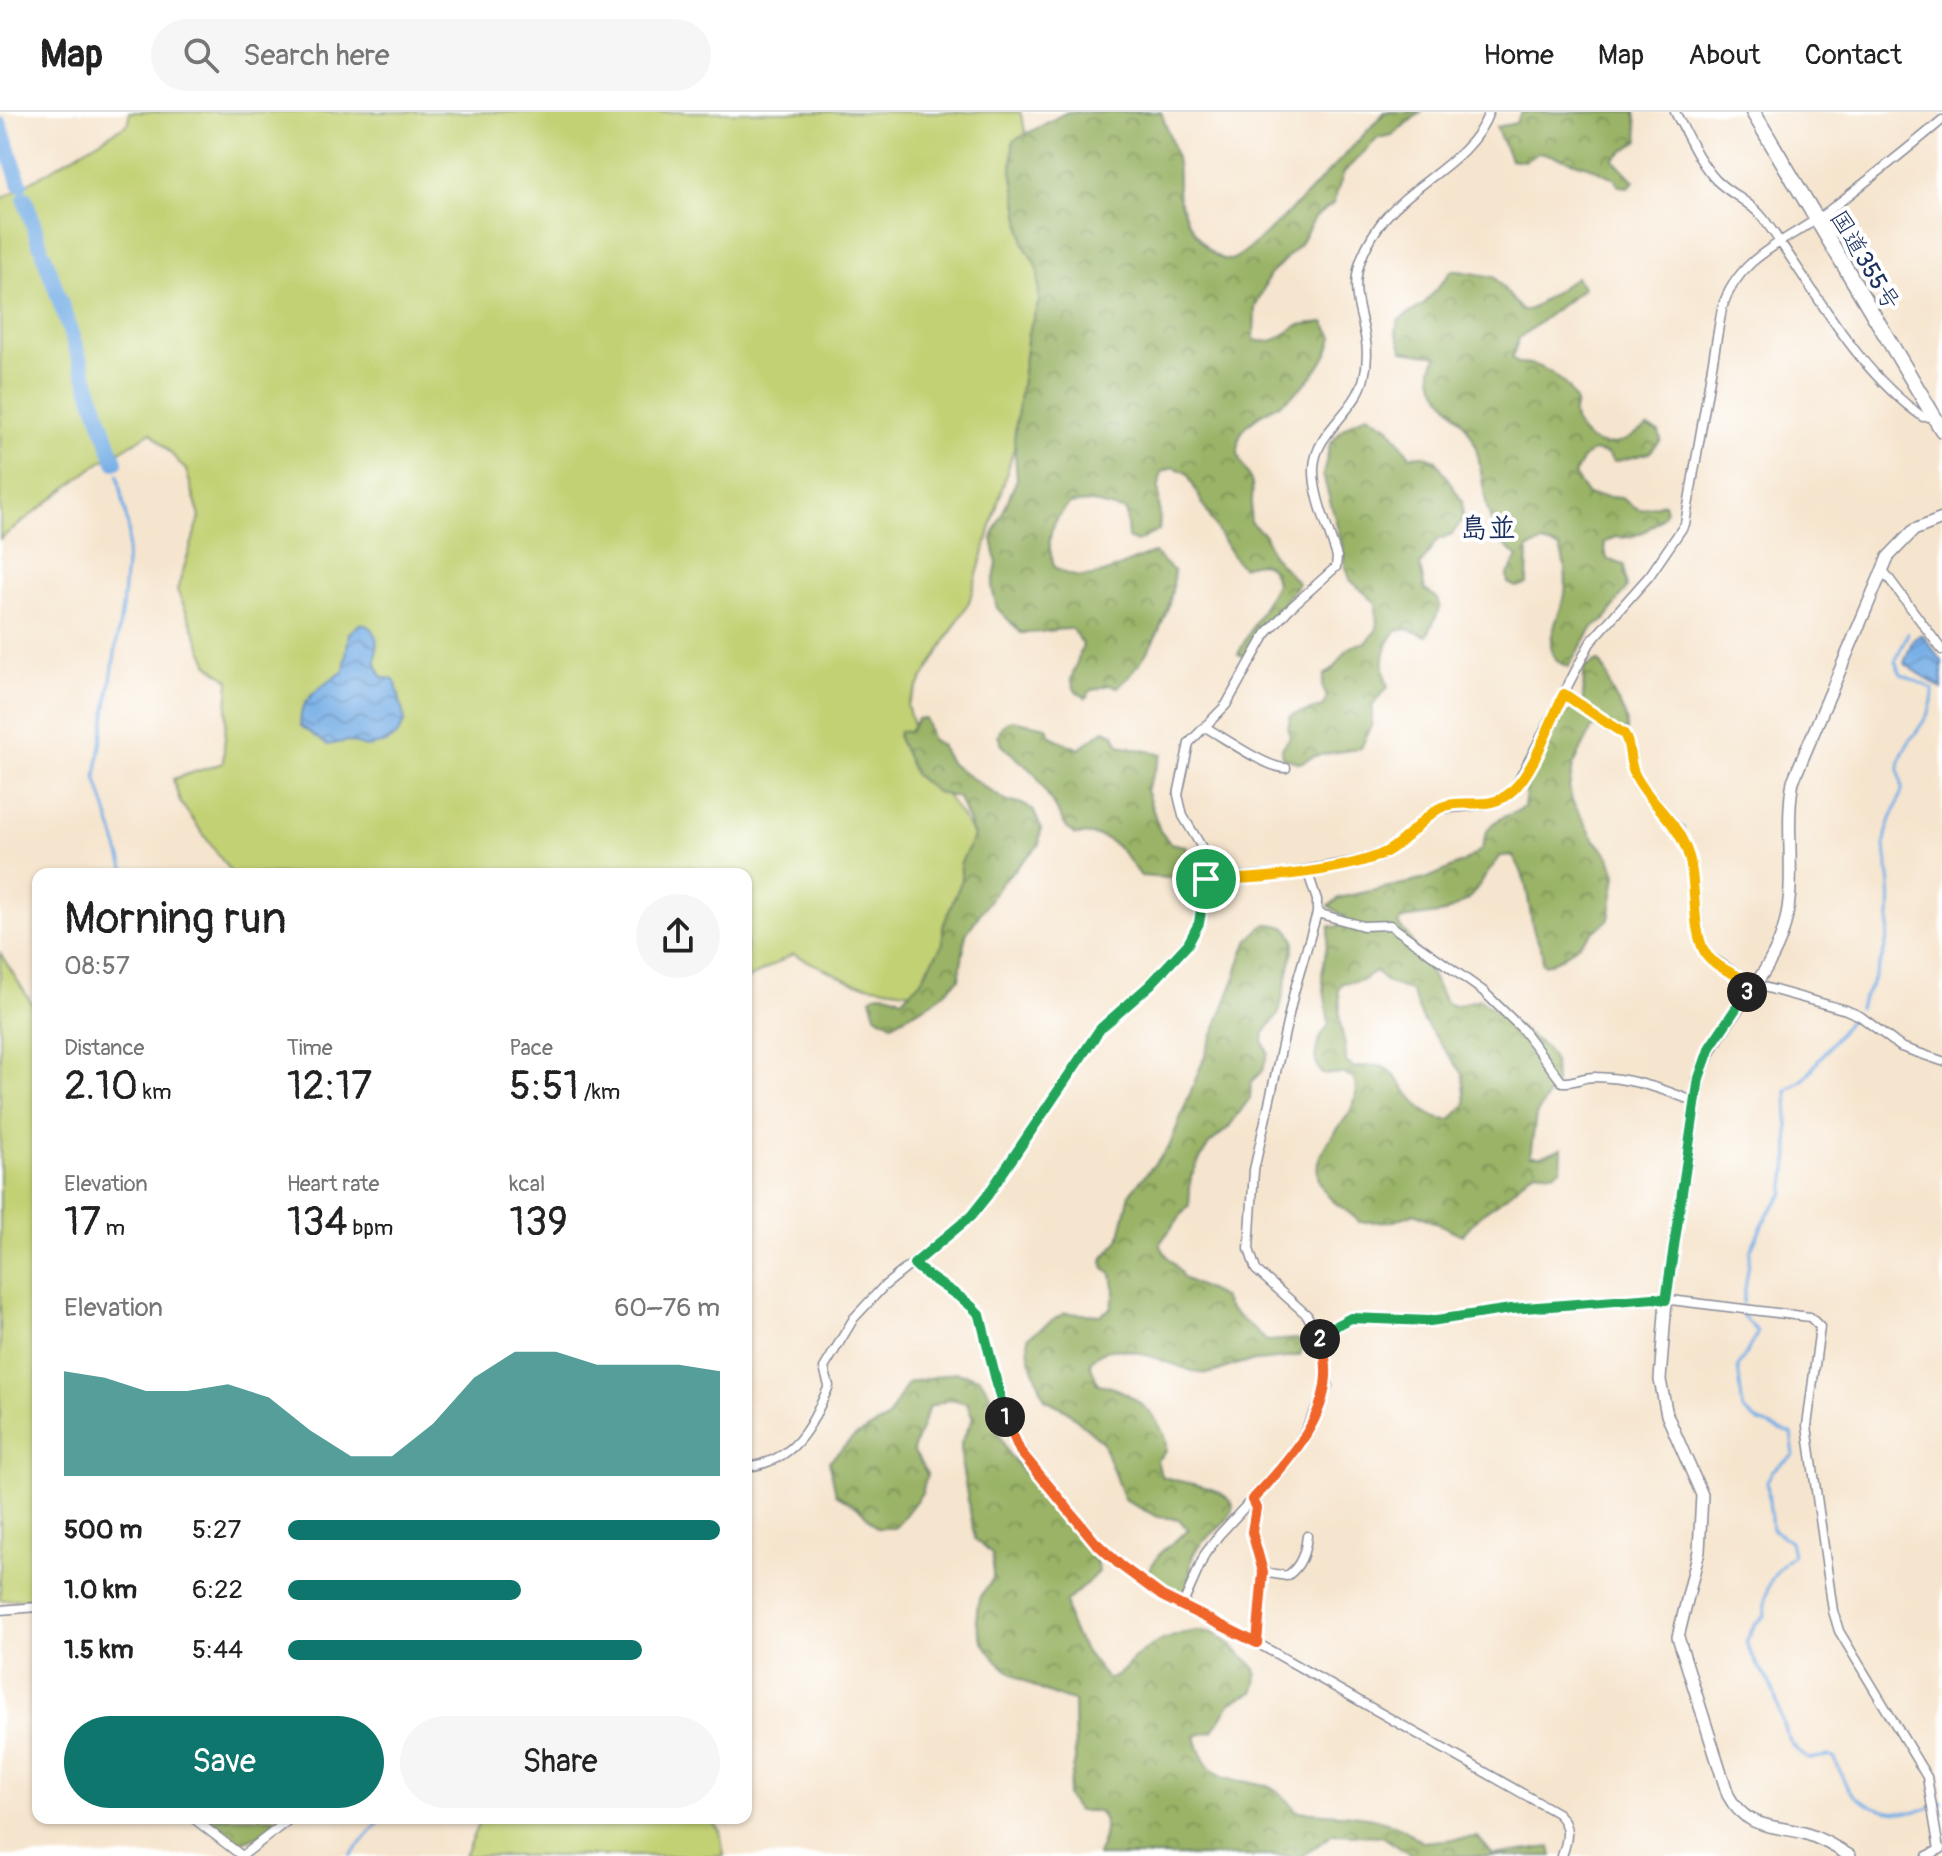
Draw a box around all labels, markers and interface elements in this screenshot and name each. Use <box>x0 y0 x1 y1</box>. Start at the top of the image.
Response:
search box <box>151 19 711 91</box>
text: Map <box>40 31 103 79</box>
icon: search <box>179 33 223 77</box>
text: Search here <box>243 37 390 74</box>
text: Home <box>1483 38 1554 73</box>
text: Map <box>1598 38 1644 73</box>
text: About <box>1688 38 1761 73</box>
text: Contact <box>1805 38 1902 73</box>
street label: 国道355号 <box>1823 205 1906 315</box>
district label: 島並 <box>1460 511 1516 546</box>
pin <box>1172 845 1240 913</box>
icon: arrive <box>1184 857 1228 901</box>
text: Morning run <box>64 892 287 947</box>
button: share <box>636 894 720 978</box>
text: 08:57 <box>64 950 130 982</box>
pin: 3 <box>1727 972 1767 1012</box>
text: 3 <box>1741 978 1753 1006</box>
text: Distance <box>64 1034 144 1062</box>
text: Time <box>287 1034 333 1062</box>
text: Pace <box>509 1034 553 1062</box>
text: 2.10 <box>64 1062 138 1111</box>
text: 12:17 <box>287 1062 372 1111</box>
text: 5:51 <box>509 1062 579 1111</box>
text: km <box>138 1078 172 1106</box>
text: /km <box>579 1078 620 1106</box>
text: Elevation <box>64 1170 148 1198</box>
text: Heart rate <box>287 1170 379 1198</box>
text: kcal <box>509 1170 545 1198</box>
text: 17 <box>64 1198 101 1247</box>
text: 134 <box>287 1198 348 1247</box>
text: 139 <box>509 1198 568 1247</box>
text: m <box>101 1214 125 1242</box>
text: bpm <box>348 1214 393 1242</box>
text: Elevation <box>64 1292 163 1324</box>
text: 60–76 m <box>614 1292 720 1324</box>
pin: 2 <box>1300 1319 1340 1359</box>
text: 2 <box>1314 1325 1326 1353</box>
pin: 1 <box>985 1397 1025 1437</box>
text: 1 <box>1001 1403 1009 1431</box>
text: 500 m <box>64 1514 142 1546</box>
text: 5:27 <box>192 1514 241 1546</box>
text: 1.0 km <box>64 1574 137 1606</box>
text: 6:22 <box>192 1574 243 1606</box>
text: 1.5 km <box>64 1634 134 1666</box>
text: 5:44 <box>192 1634 243 1666</box>
button: Save <box>64 1716 384 1808</box>
button: Share <box>400 1716 720 1808</box>

